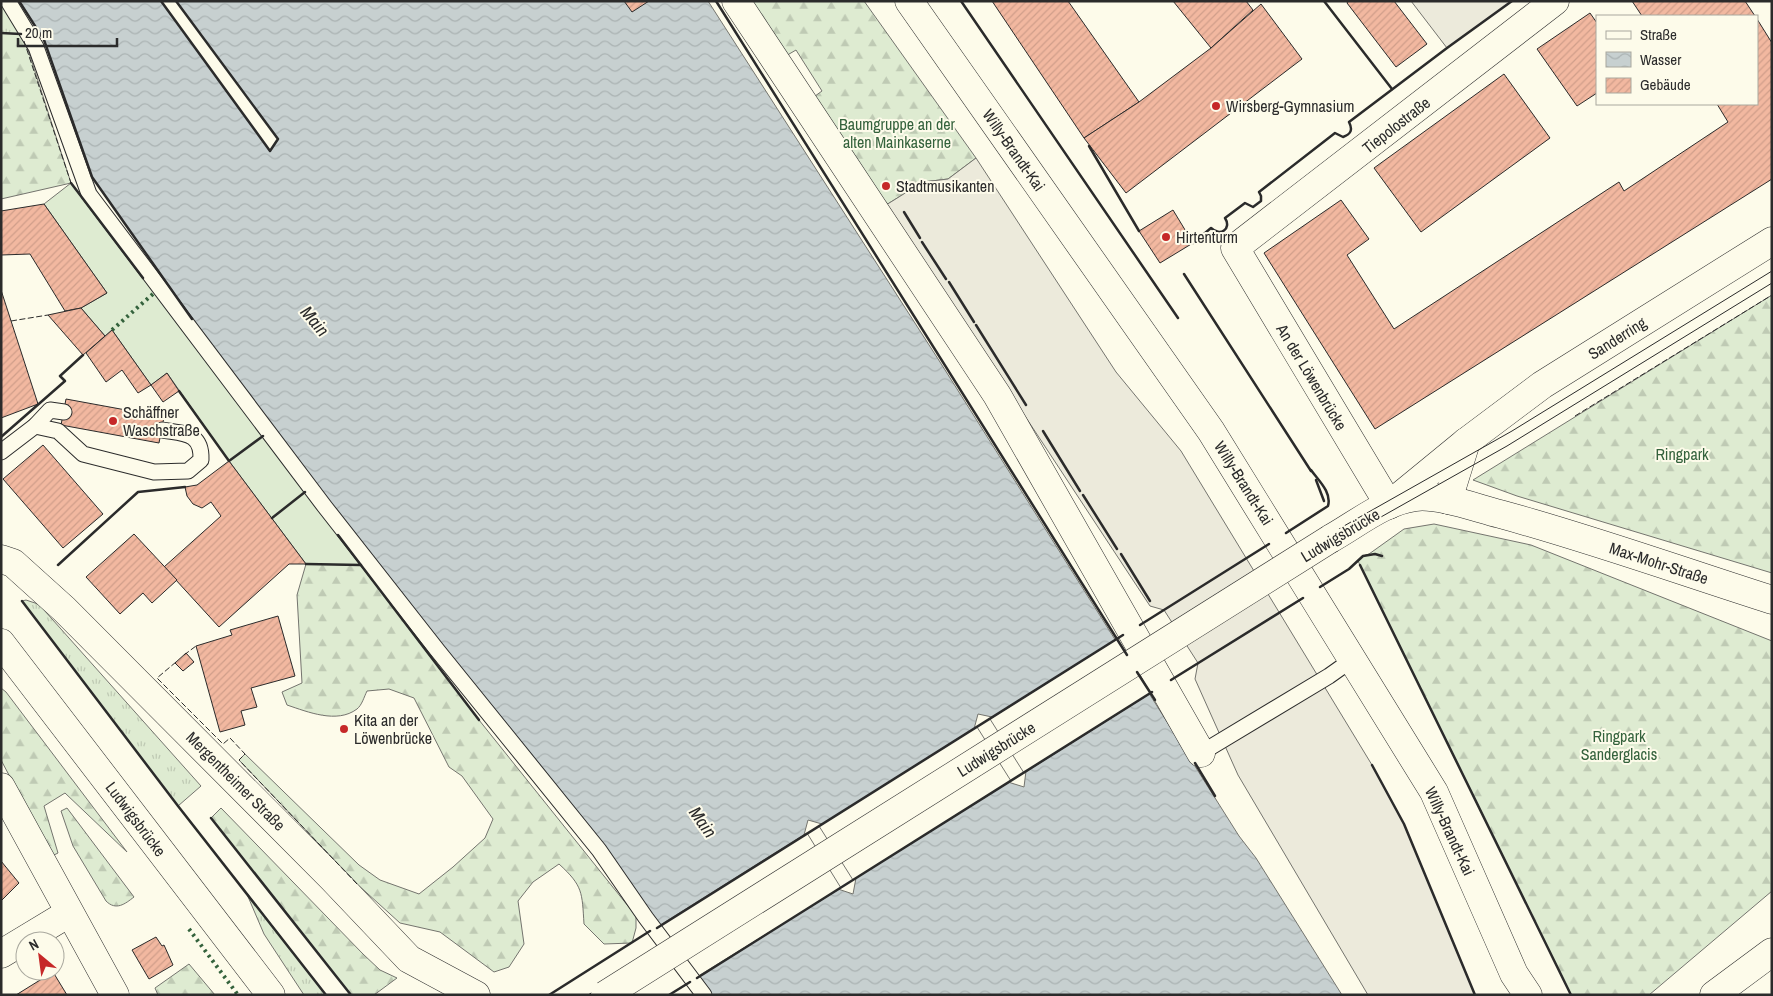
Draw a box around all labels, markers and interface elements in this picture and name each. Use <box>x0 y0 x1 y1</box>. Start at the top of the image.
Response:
scale bar <box>18 15 116 47</box>
legend <box>1596 15 1758 105</box>
text: 20 m <box>25 22 52 43</box>
text: Straße <box>1640 24 1677 45</box>
text: Wasser <box>1640 49 1681 70</box>
text: Gebäude <box>1640 74 1691 95</box>
street label: Tiepolostraße <box>1357 92 1435 158</box>
place label: Wirsberg-Gymnasium <box>1226 95 1354 117</box>
marker: Wirsberg-Gymnasium <box>1210 100 1222 112</box>
street label: Willy-Brandt-Kai <box>978 105 1050 195</box>
park label: Baumgruppe an der alten Mainkaserne <box>839 113 956 153</box>
place label: Stadtmusikanten <box>896 175 994 197</box>
marker: Stadtmusikanten <box>880 180 892 192</box>
place label: Hirtenturm <box>1176 226 1238 248</box>
marker: Hirtenturm <box>1160 231 1172 243</box>
water label: Main <box>295 300 335 342</box>
street label: Sanderring <box>1584 311 1651 365</box>
street label: An der Löwenbrücke <box>1271 319 1352 434</box>
place label: Schäffner Waschstraße <box>123 401 200 441</box>
marker: Schäffner Waschstraße <box>107 415 119 427</box>
street label: Willy-Brandt-Kai <box>1209 437 1279 529</box>
park label: Ringpark <box>1655 443 1709 465</box>
street label: Ludwigsbrücke <box>1297 503 1383 567</box>
street label: Max-Mohr-Straße <box>1607 537 1711 589</box>
place label: Kita an der Löwenbrücke <box>354 709 432 749</box>
street label: Ludwigsbrücke <box>953 716 1039 782</box>
marker: Kita an der Löwenbrücke <box>338 723 350 735</box>
park label: Ringpark Sanderglacis <box>1581 725 1657 765</box>
street label: Mergentheimer Straße <box>182 727 290 835</box>
street label: Ludwigsbrücke <box>101 777 171 861</box>
street label: Willy-Brandt-Kai <box>1420 783 1480 879</box>
water label: Main <box>683 801 723 843</box>
north arrow <box>15 931 65 981</box>
text: N <box>26 935 42 955</box>

